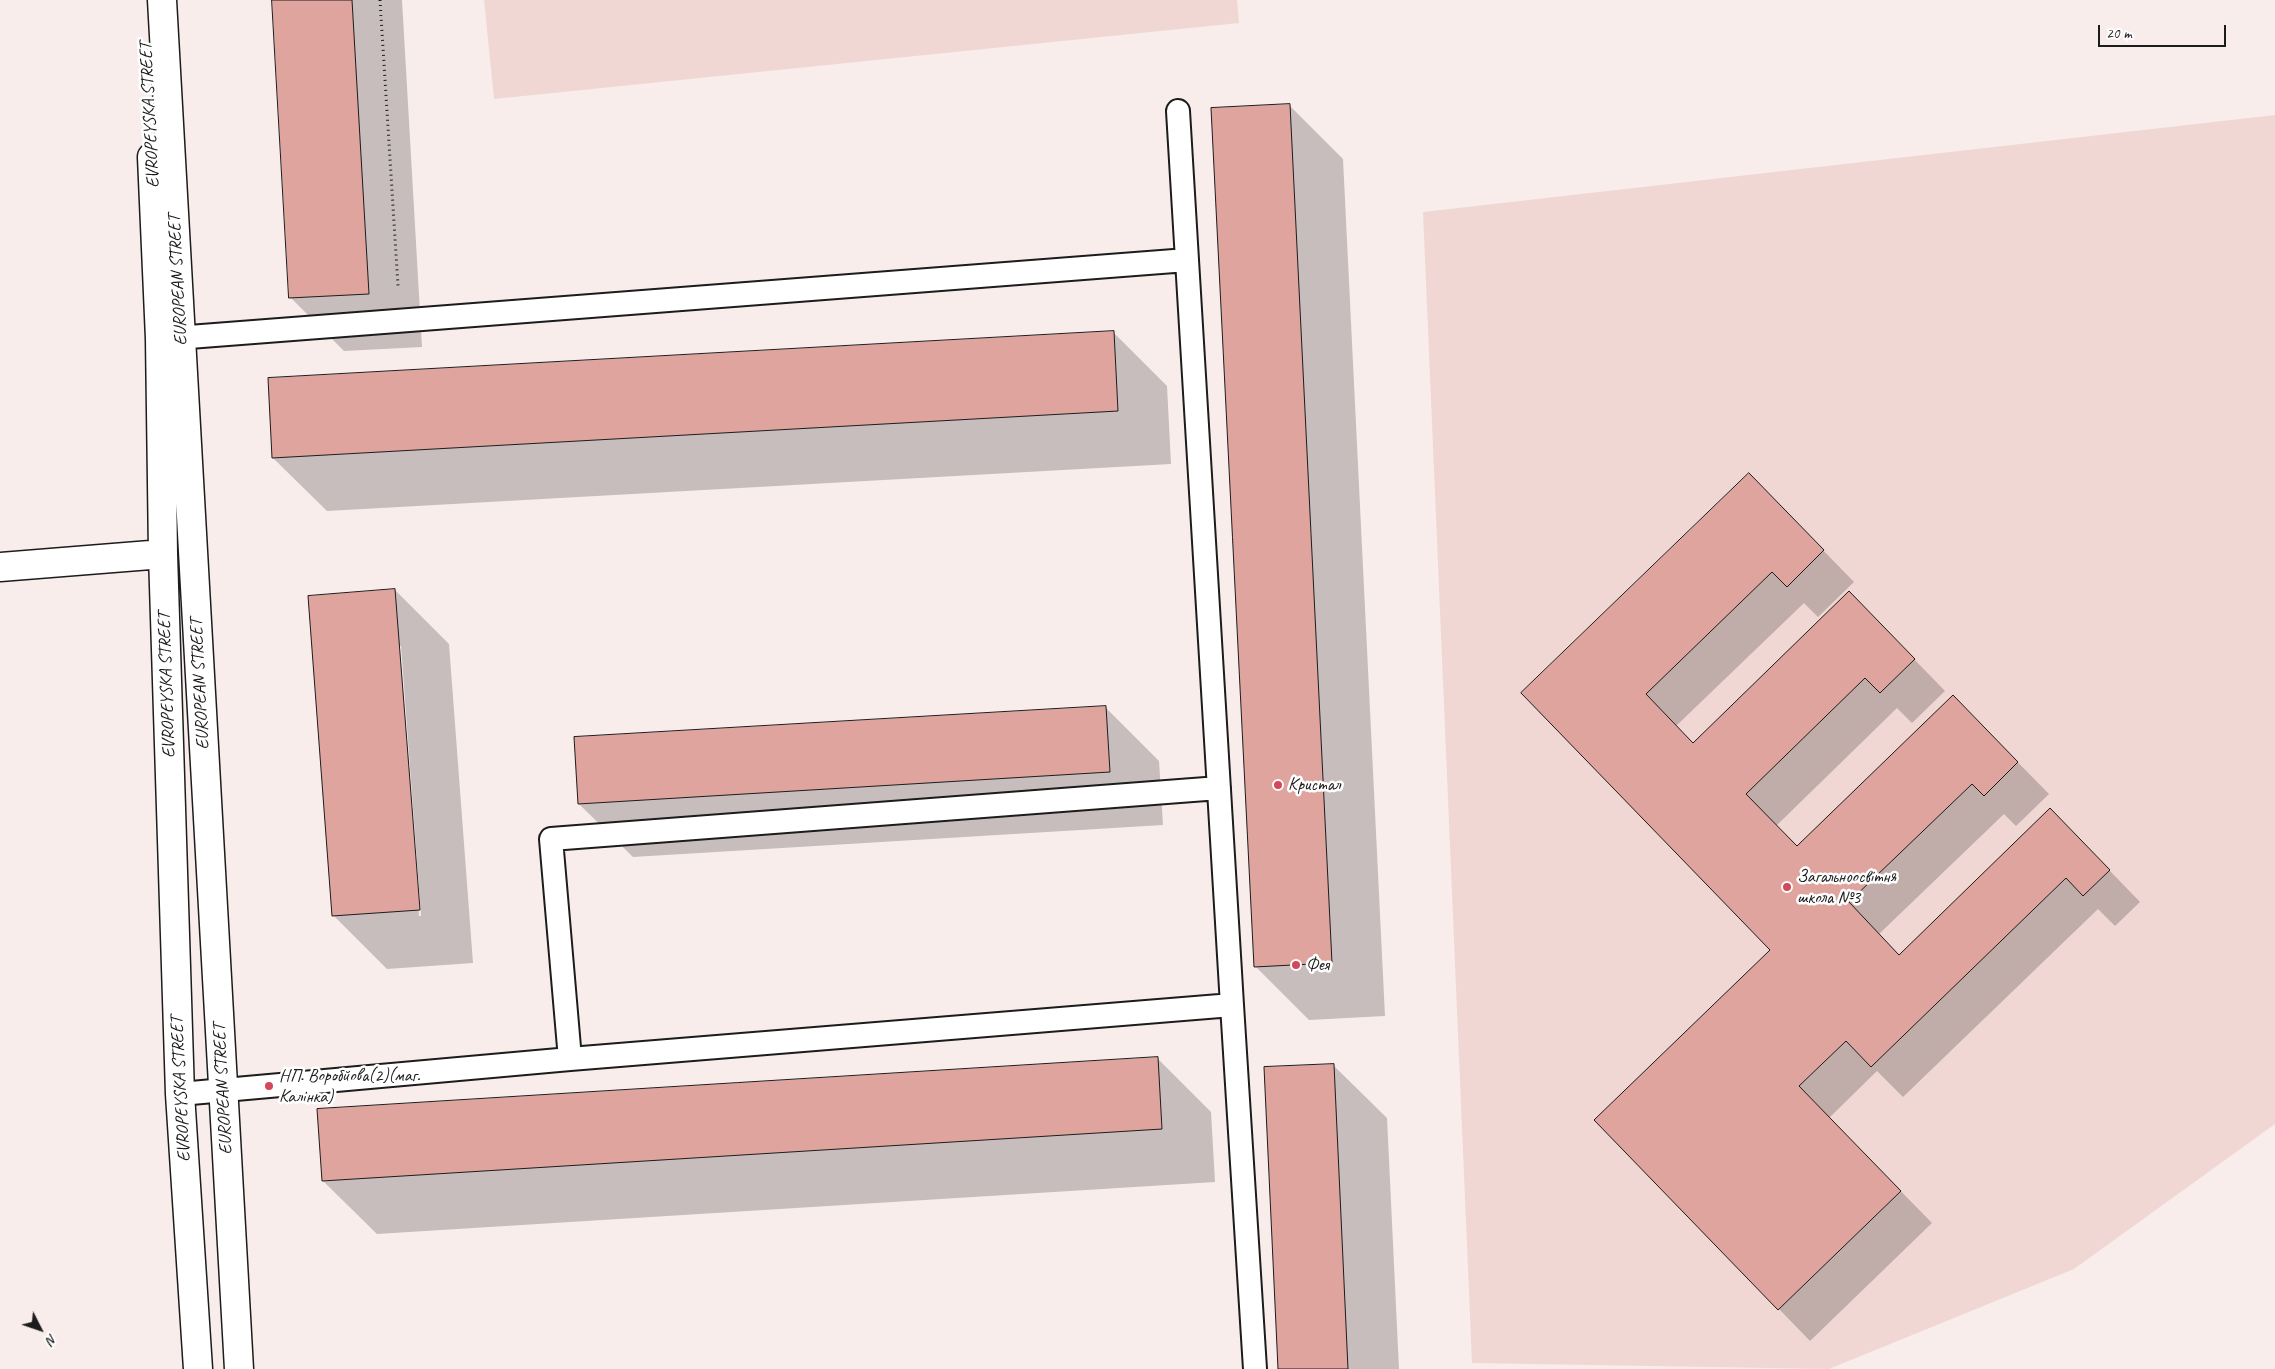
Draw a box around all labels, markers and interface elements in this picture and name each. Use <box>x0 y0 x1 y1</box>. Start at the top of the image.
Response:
scale bar <box>2100 15 2228 47</box>
text: 20 m <box>2106 24 2132 43</box>
street label: EVROPEYSKA STREET <box>135 42 165 188</box>
street label: EUROPEAN STREET <box>164 214 192 346</box>
street label: EVROPEYSKA STREET <box>154 612 180 758</box>
street label: EUROPEAN STREET <box>186 618 214 750</box>
place label: Кристал <box>1288 774 1340 796</box>
marker: Кристал <box>1272 779 1284 791</box>
place label: Загальноосвітня школа №3 <box>1797 866 1896 909</box>
marker: Загальноосвітня школа №3 <box>1781 881 1793 893</box>
place label: Фея <box>1306 954 1329 976</box>
marker: Фея <box>1290 959 1302 971</box>
street label: EVROPEYSKA STREET <box>166 1016 196 1162</box>
street label: EUROPEAN STREET <box>209 1023 237 1155</box>
place label: НП. Воробйова(2)(маг. Калінка) <box>279 1065 420 1108</box>
marker: НП. Воробйова(2)(маг. Калінка) <box>263 1080 275 1092</box>
north arrow <box>15 1304 65 1354</box>
text: N <box>42 1330 61 1348</box>

